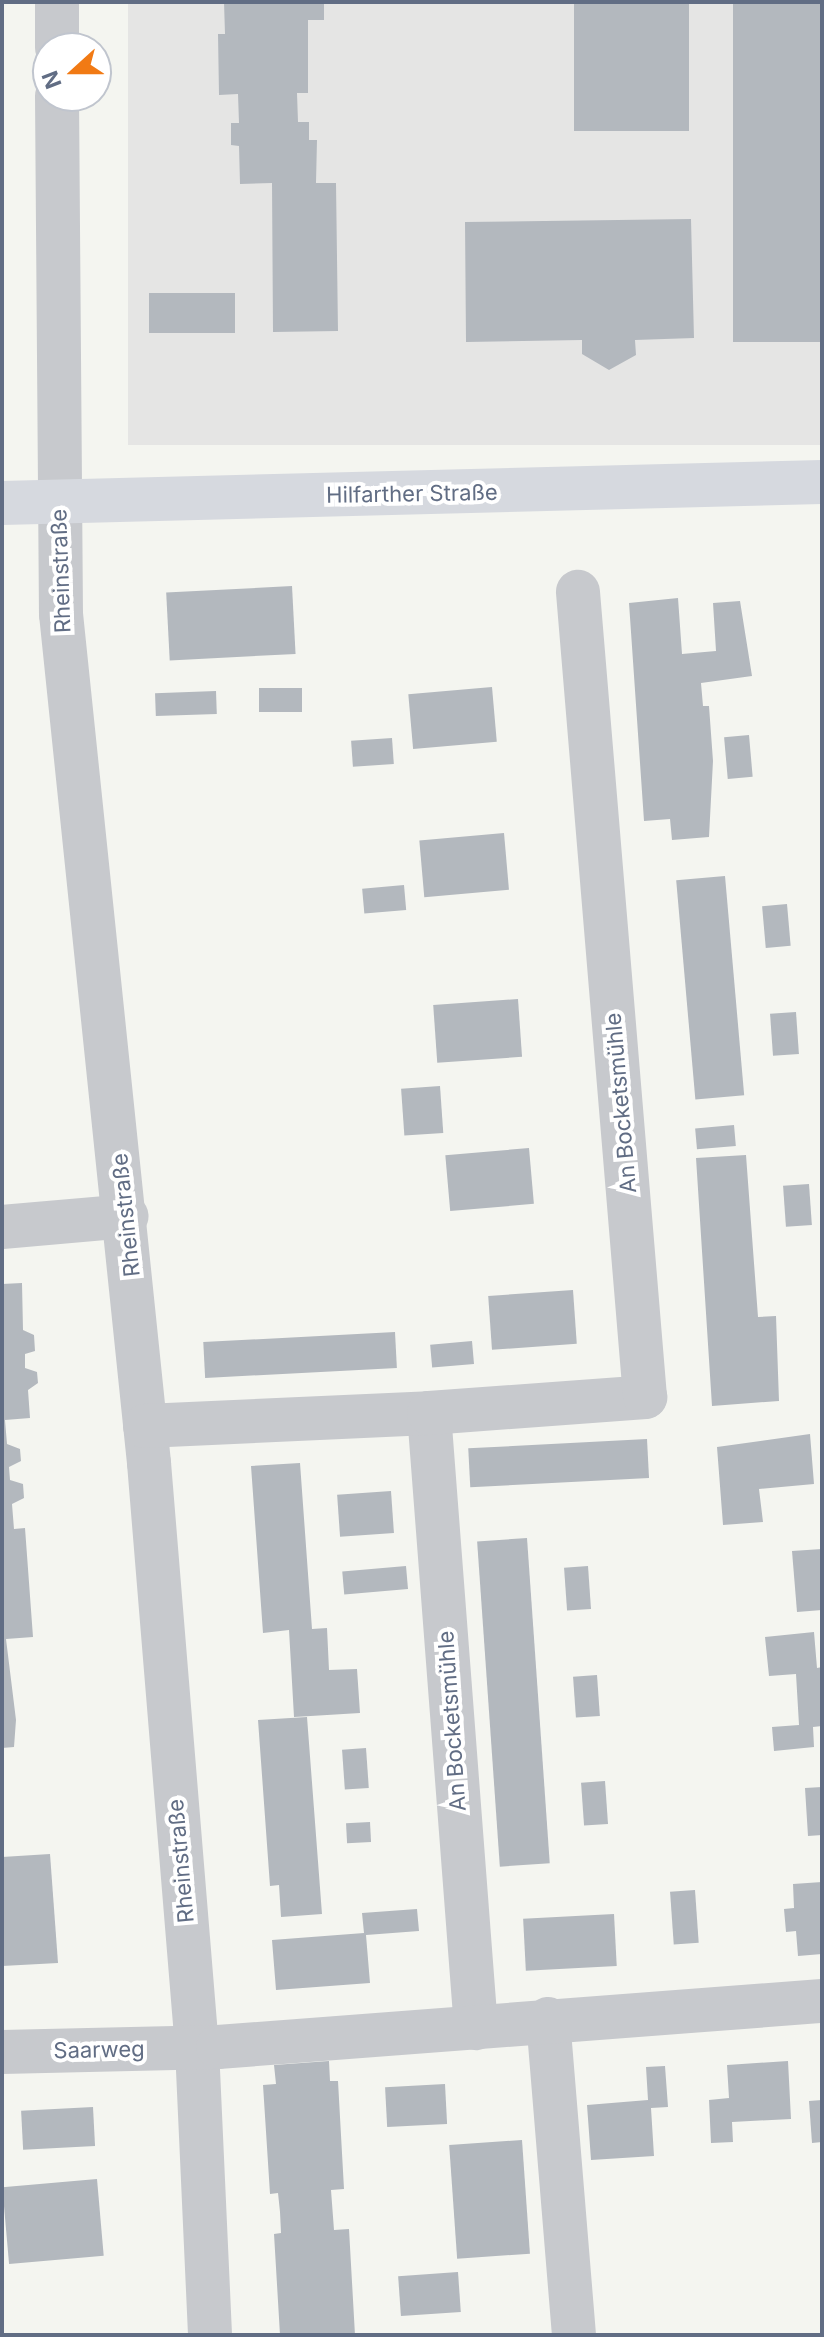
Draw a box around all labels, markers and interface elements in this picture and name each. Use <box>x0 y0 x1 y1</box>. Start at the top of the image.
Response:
north arrow <box>32 32 112 112</box>
text: N <box>36 67 67 92</box>
street label: Hilfarther Straße <box>326 479 498 509</box>
street label: Rheinstraße <box>46 509 76 633</box>
street label: An Bocketsmühle <box>600 1012 642 1194</box>
street label: Rheinstraße <box>106 1152 146 1278</box>
street label: An Bocketsmühle <box>433 1630 471 1812</box>
street label: Rheinstraße <box>162 1798 200 1924</box>
street label: Saarweg <box>53 2036 145 2064</box>

